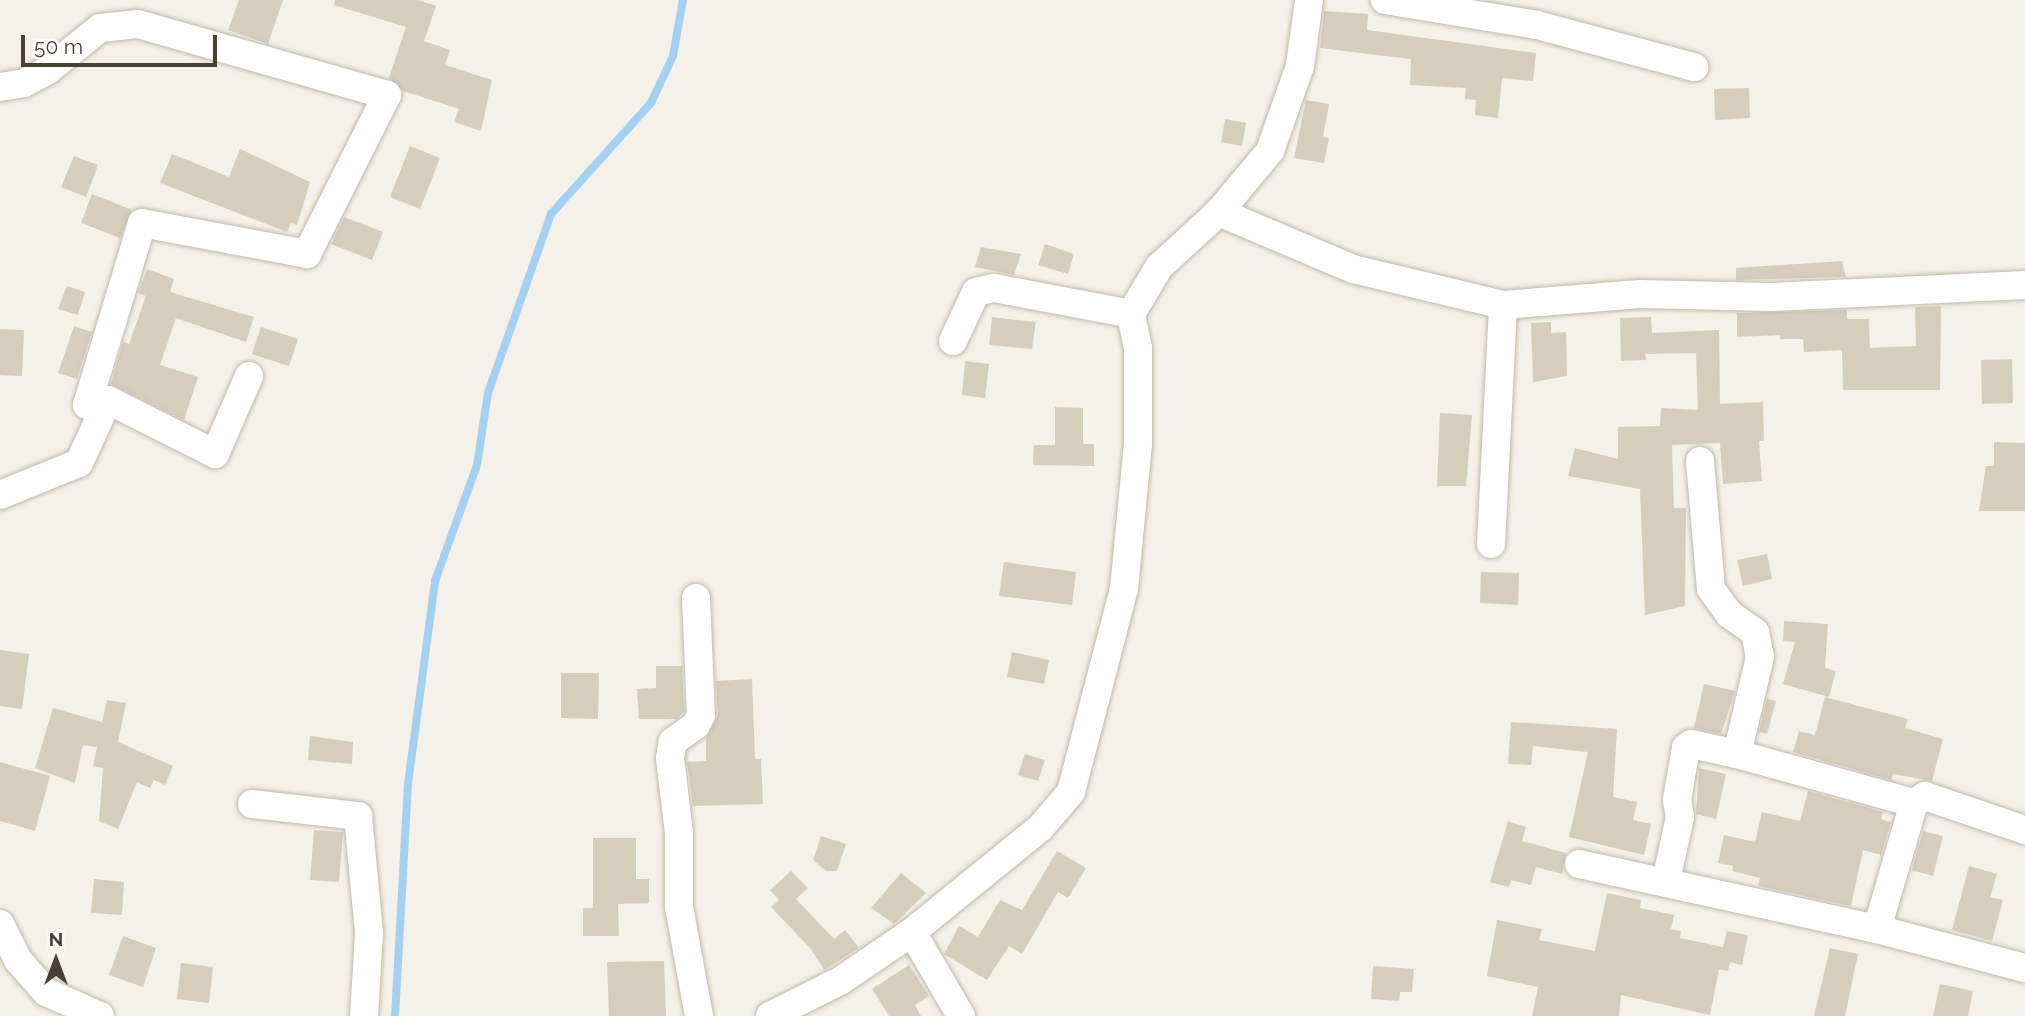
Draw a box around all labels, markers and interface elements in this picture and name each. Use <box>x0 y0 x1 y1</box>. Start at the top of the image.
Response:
scale bar <box>24 21 220 65</box>
text: 50 m <box>34 34 83 59</box>
north arrow <box>21 925 91 995</box>
text: N <box>49 928 63 950</box>

